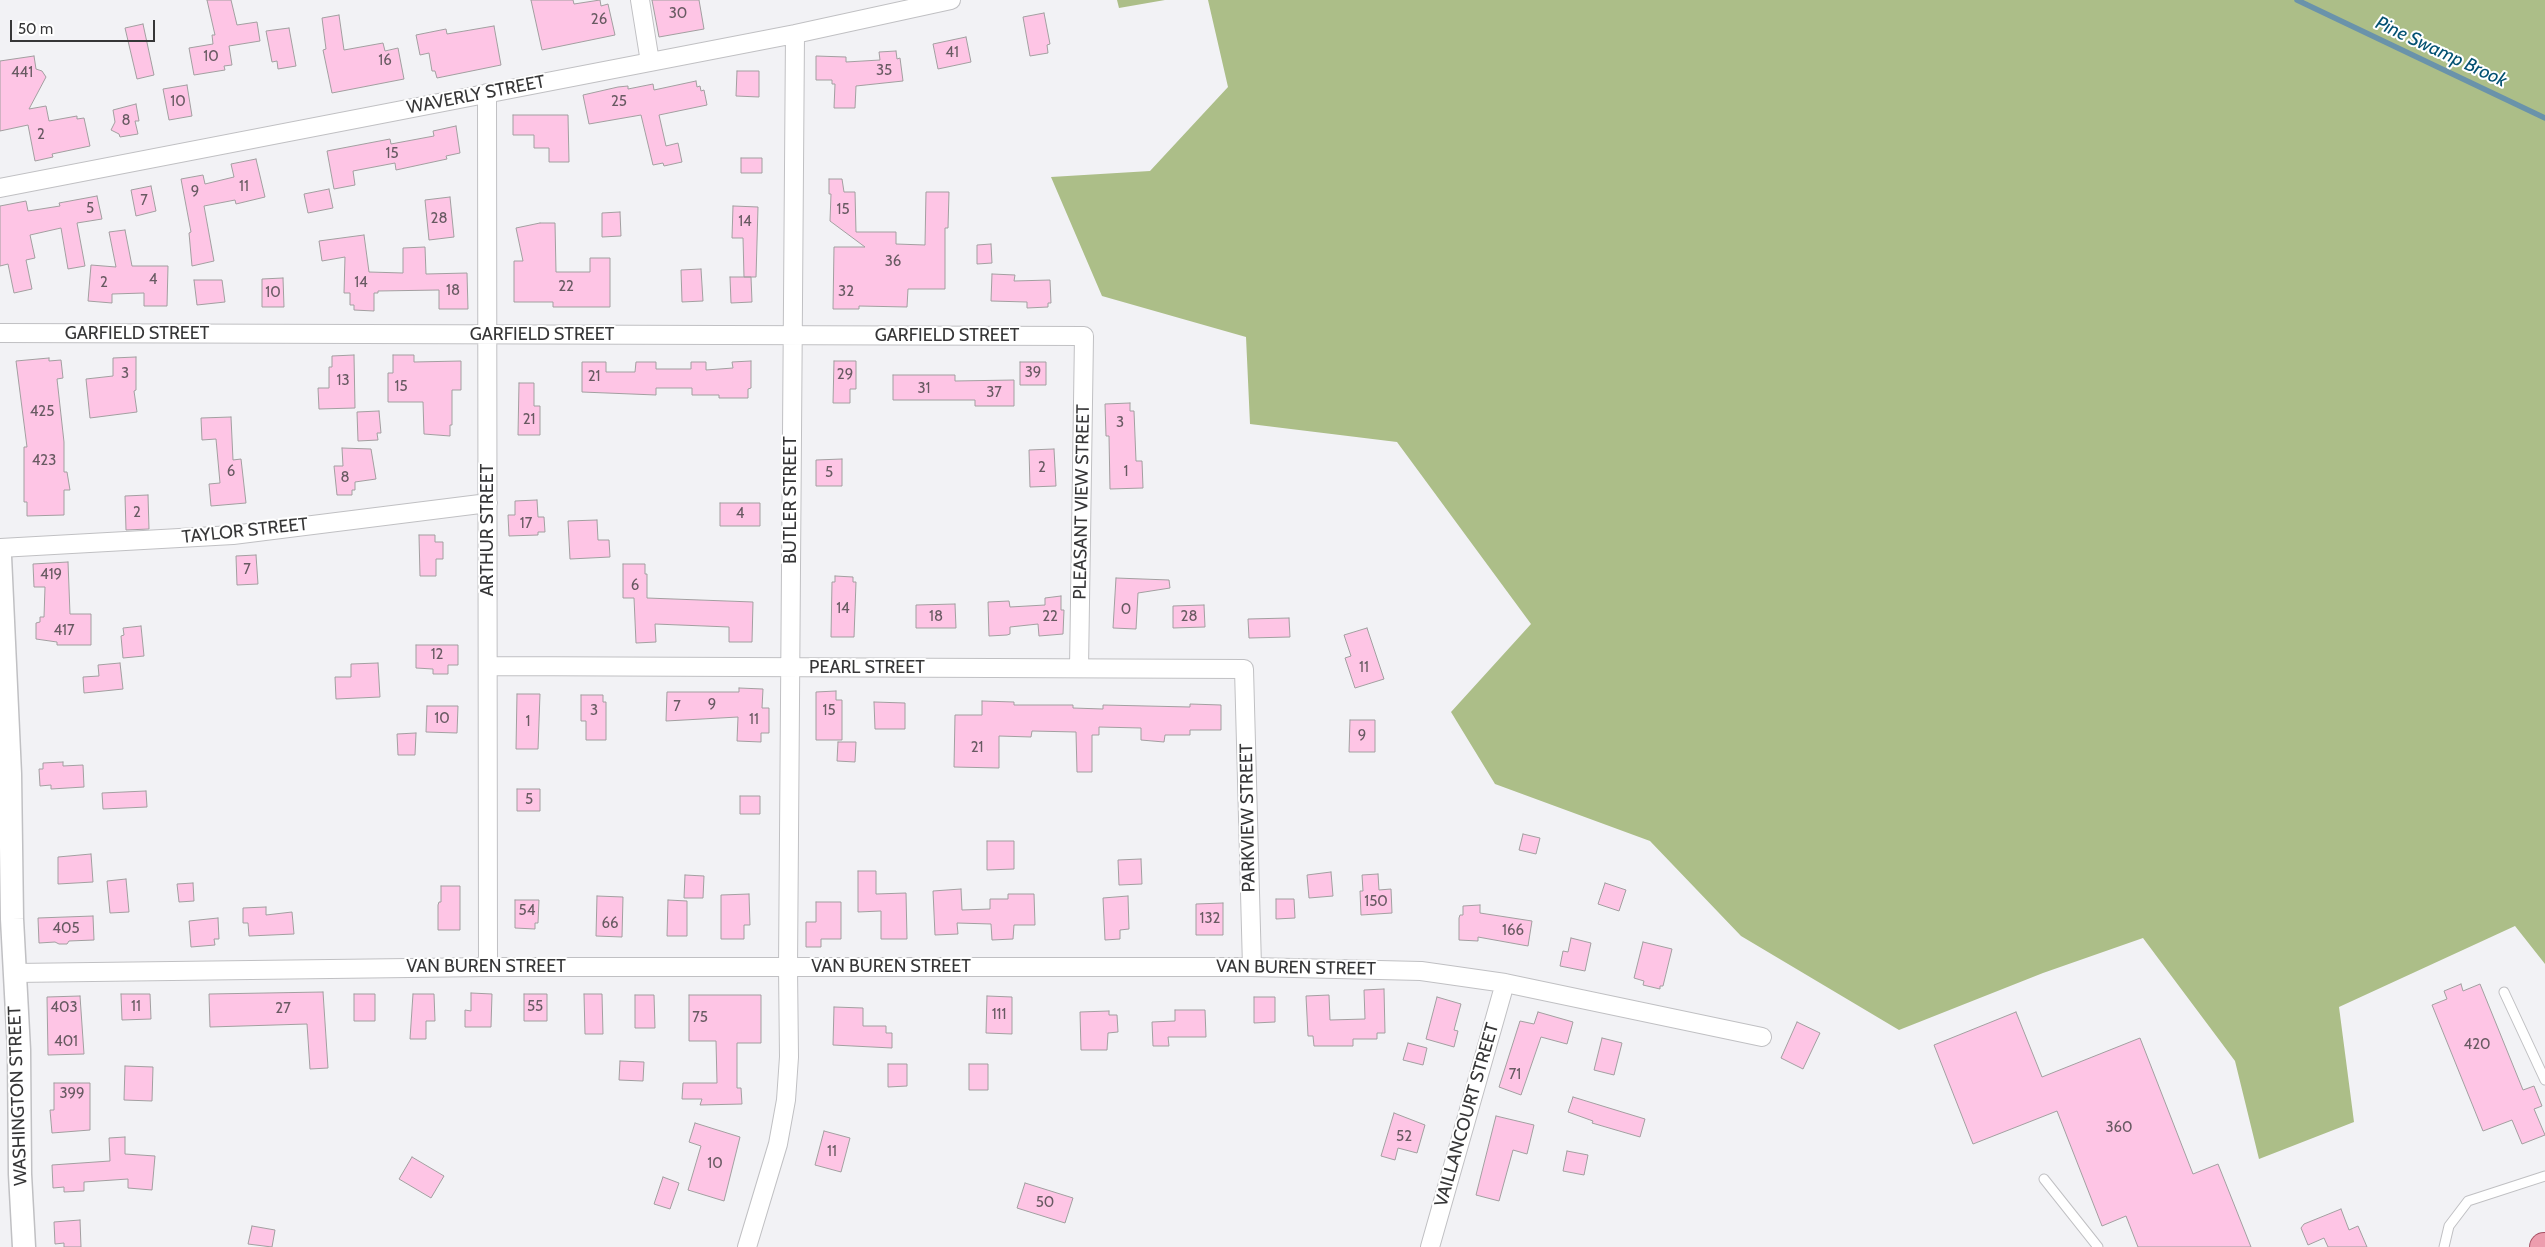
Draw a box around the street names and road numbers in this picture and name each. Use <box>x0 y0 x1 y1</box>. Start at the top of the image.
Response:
street label: WAVERLY STREET <box>405 71 547 119</box>
street label: GARFIELD STREET <box>65 323 209 345</box>
street label: GARFIELD STREET <box>470 324 614 346</box>
street label: GARFIELD STREET <box>875 325 1019 347</box>
street label: PLEASANT VIEW STREET <box>1069 404 1095 600</box>
street label: BUTLER STREET <box>780 436 802 564</box>
street label: ARTHUR STREET <box>477 464 499 596</box>
street label: TAYLOR STREET <box>181 514 309 548</box>
street label: PEARL STREET <box>809 657 925 679</box>
street label: PARKVIEW STREET <box>1236 743 1260 893</box>
street label: VAN BUREN STREET <box>406 956 566 978</box>
street label: VAN BUREN STREET <box>811 956 971 978</box>
street label: VAN BUREN STREET <box>1216 956 1376 980</box>
street label: WASHINGTON STREET <box>4 1006 32 1186</box>
street label: VAILLANCOURT STREET <box>1430 1021 1504 1209</box>

